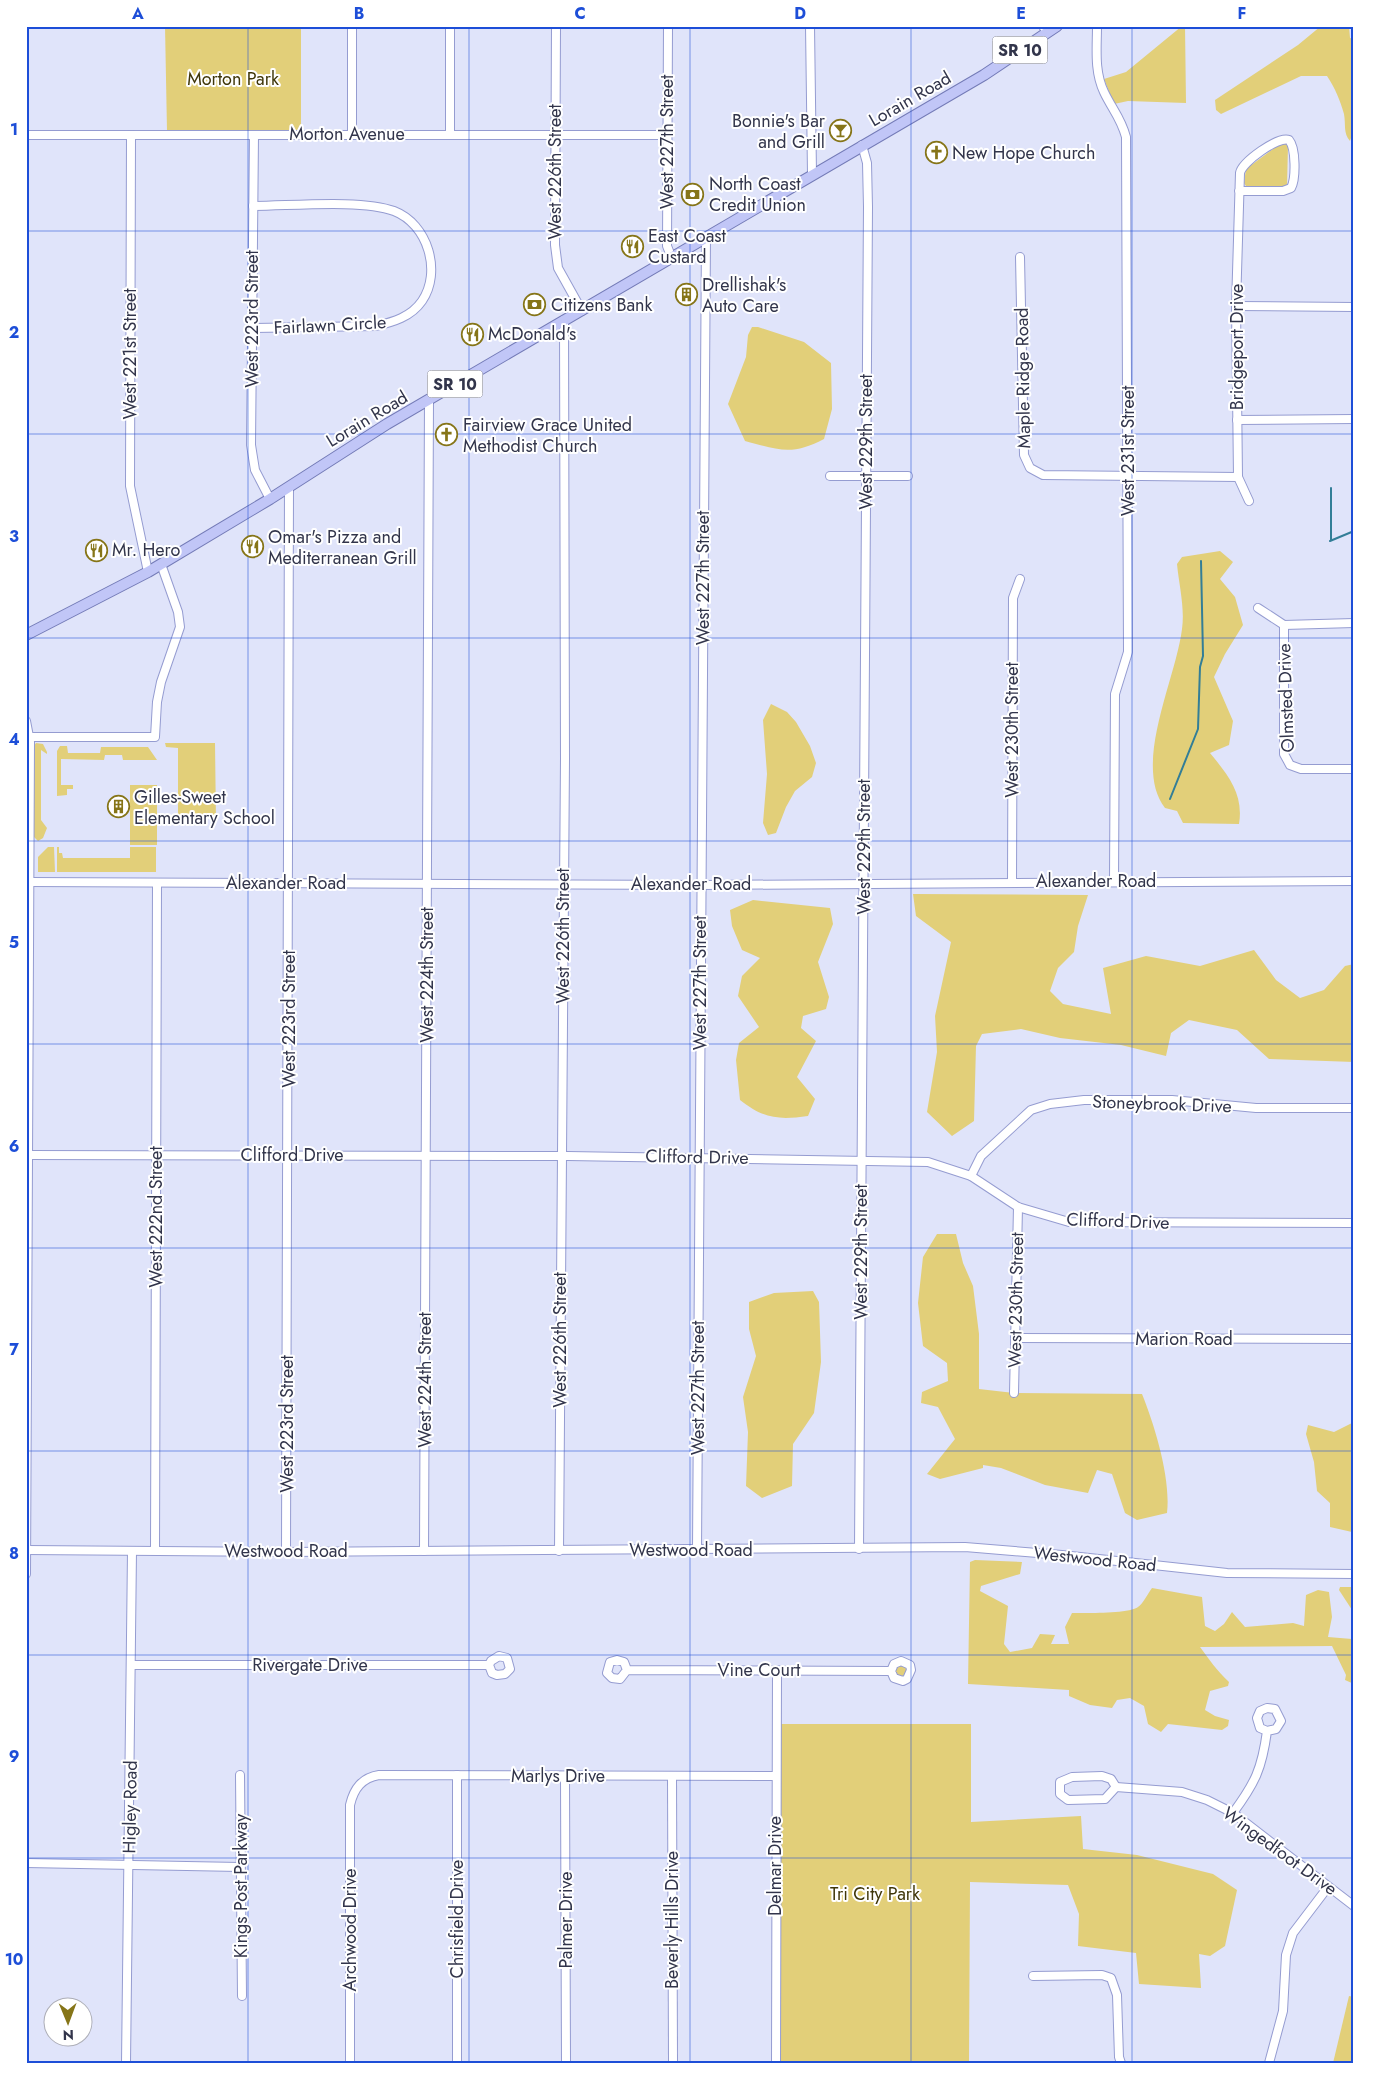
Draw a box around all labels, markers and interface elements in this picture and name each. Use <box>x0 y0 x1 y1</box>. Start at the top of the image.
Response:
text: A <box>131 2 144 25</box>
text: B <box>354 2 364 25</box>
text: C <box>574 2 586 25</box>
text: D <box>794 2 806 25</box>
text: E <box>1016 2 1026 25</box>
text: F <box>1238 2 1246 25</box>
road number: SR 10 <box>992 36 1048 64</box>
street label: Lorain Road <box>864 65 956 133</box>
park label: Morton Park <box>187 66 279 92</box>
street label: West 227th Street <box>654 74 680 209</box>
street label: West 226th Street <box>542 104 568 240</box>
place label: Bonnie's Bar and Grill <box>732 108 826 155</box>
text: 1 <box>10 118 18 141</box>
bar icon: Bonnie's Bar and Grill <box>829 119 853 143</box>
street label: Morton Avenue <box>289 121 405 147</box>
place label: New Hope Church <box>952 140 1095 166</box>
church icon: New Hope Church <box>924 141 948 165</box>
place label: North Coast Credit Union <box>709 171 806 218</box>
bank icon: North Coast Credit Union <box>681 182 705 206</box>
place label: East Coast Custard <box>648 223 727 270</box>
restaurant icon: East Coast Custard <box>620 234 644 258</box>
street label: West 223rd Street <box>239 249 265 388</box>
place label: Drellishak's Auto Care <box>702 272 786 319</box>
building icon: Drellishak's Auto Care <box>674 283 698 307</box>
street label: Bridgeport Drive <box>1224 284 1250 410</box>
street label: West 221st Street <box>117 288 143 420</box>
place label: Citizens Bank <box>551 292 653 318</box>
bank icon: Citizens Bank <box>523 293 547 317</box>
street label: Maple Ridge Road <box>1009 307 1037 449</box>
street label: Fairlawn Circle <box>273 309 387 341</box>
text: 2 <box>9 321 19 344</box>
place label: McDonald's <box>488 321 576 347</box>
restaurant icon: McDonald's <box>460 322 484 346</box>
road number: SR 10 <box>428 370 482 398</box>
street label: West 229th Street <box>853 374 879 510</box>
street label: Lorain Road <box>321 384 413 454</box>
street label: West 231st Street <box>1115 385 1141 516</box>
place label: Fairview Grace United Methodist Church <box>463 412 632 459</box>
church icon: Fairview Grace United Methodist Church <box>435 423 459 447</box>
street label: West 227th Street <box>690 510 716 645</box>
place label: Omar's Pizza and Mediterranean Grill <box>268 524 417 571</box>
text: 3 <box>9 525 19 548</box>
restaurant icon: Omar's Pizza and Mediterranean Grill <box>240 535 264 559</box>
place label: Mr. Hero <box>112 537 181 563</box>
restaurant icon: Mr. Hero <box>84 538 108 562</box>
street label: Olmsted Drive <box>1271 643 1301 753</box>
street label: West 230th Street <box>999 662 1025 798</box>
text: 4 <box>8 728 20 751</box>
street label: West 229th Street <box>851 779 877 915</box>
place label: Gilles-Sweet Elementary School <box>134 784 275 831</box>
building icon: Gilles-Sweet Elementary School <box>106 795 130 819</box>
street label: West 226th Street <box>550 868 576 1004</box>
street label: Alexander Road <box>1036 868 1156 894</box>
street label: Alexander Road <box>226 870 346 896</box>
street label: Alexander Road <box>631 871 751 897</box>
street label: West 224th Street <box>414 906 440 1043</box>
street label: West 227th Street <box>687 915 713 1050</box>
text: 5 <box>9 931 19 954</box>
street label: West 223rd Street <box>276 949 302 1088</box>
street label: Stoneybrook Drive <box>1092 1089 1232 1119</box>
text: 6 <box>9 1135 19 1158</box>
street label: Clifford Drive <box>240 1142 344 1168</box>
street label: Clifford Drive <box>645 1143 749 1171</box>
street label: West 222nd Street <box>143 1146 169 1288</box>
street label: West 229th Street <box>848 1184 874 1320</box>
street label: Clifford Drive <box>1066 1206 1170 1236</box>
street label: West 230th Street <box>1002 1231 1030 1368</box>
street label: West 226th Street <box>547 1272 573 1408</box>
street label: West 224th Street <box>412 1311 438 1448</box>
street label: West 227th Street <box>685 1320 711 1455</box>
street label: Marion Road <box>1135 1326 1233 1352</box>
text: 7 <box>9 1338 19 1361</box>
street label: West 223rd Street <box>274 1354 300 1493</box>
street label: Westwood Road <box>629 1537 753 1563</box>
street label: Westwood Road <box>224 1538 348 1564</box>
street label: Westwood Road <box>1032 1540 1158 1578</box>
text: 8 <box>9 1542 19 1565</box>
street label: Rivergate Drive <box>252 1652 368 1678</box>
street label: Vine Court <box>718 1657 801 1683</box>
text: 9 <box>9 1745 19 1768</box>
street label: Higley Road <box>116 1760 144 1854</box>
street label: Marlys Drive <box>511 1763 605 1789</box>
street label: Wingedfoot Drive <box>1217 1800 1343 1902</box>
street label: Kings Post Parkway <box>228 1814 254 1958</box>
street label: Delmar Drive <box>762 1816 788 1916</box>
street label: Beverly Hills Drive <box>659 1851 685 1989</box>
street label: Chrisfield Drive <box>444 1860 470 1978</box>
street label: Archwood Drive <box>337 1868 363 1992</box>
street label: Palmer Drive <box>553 1871 579 1969</box>
park label: Tri City Park <box>830 1881 920 1907</box>
text: 10 <box>5 1948 23 1971</box>
north arrow <box>42 1996 92 2046</box>
text: N <box>62 2025 74 2045</box>

